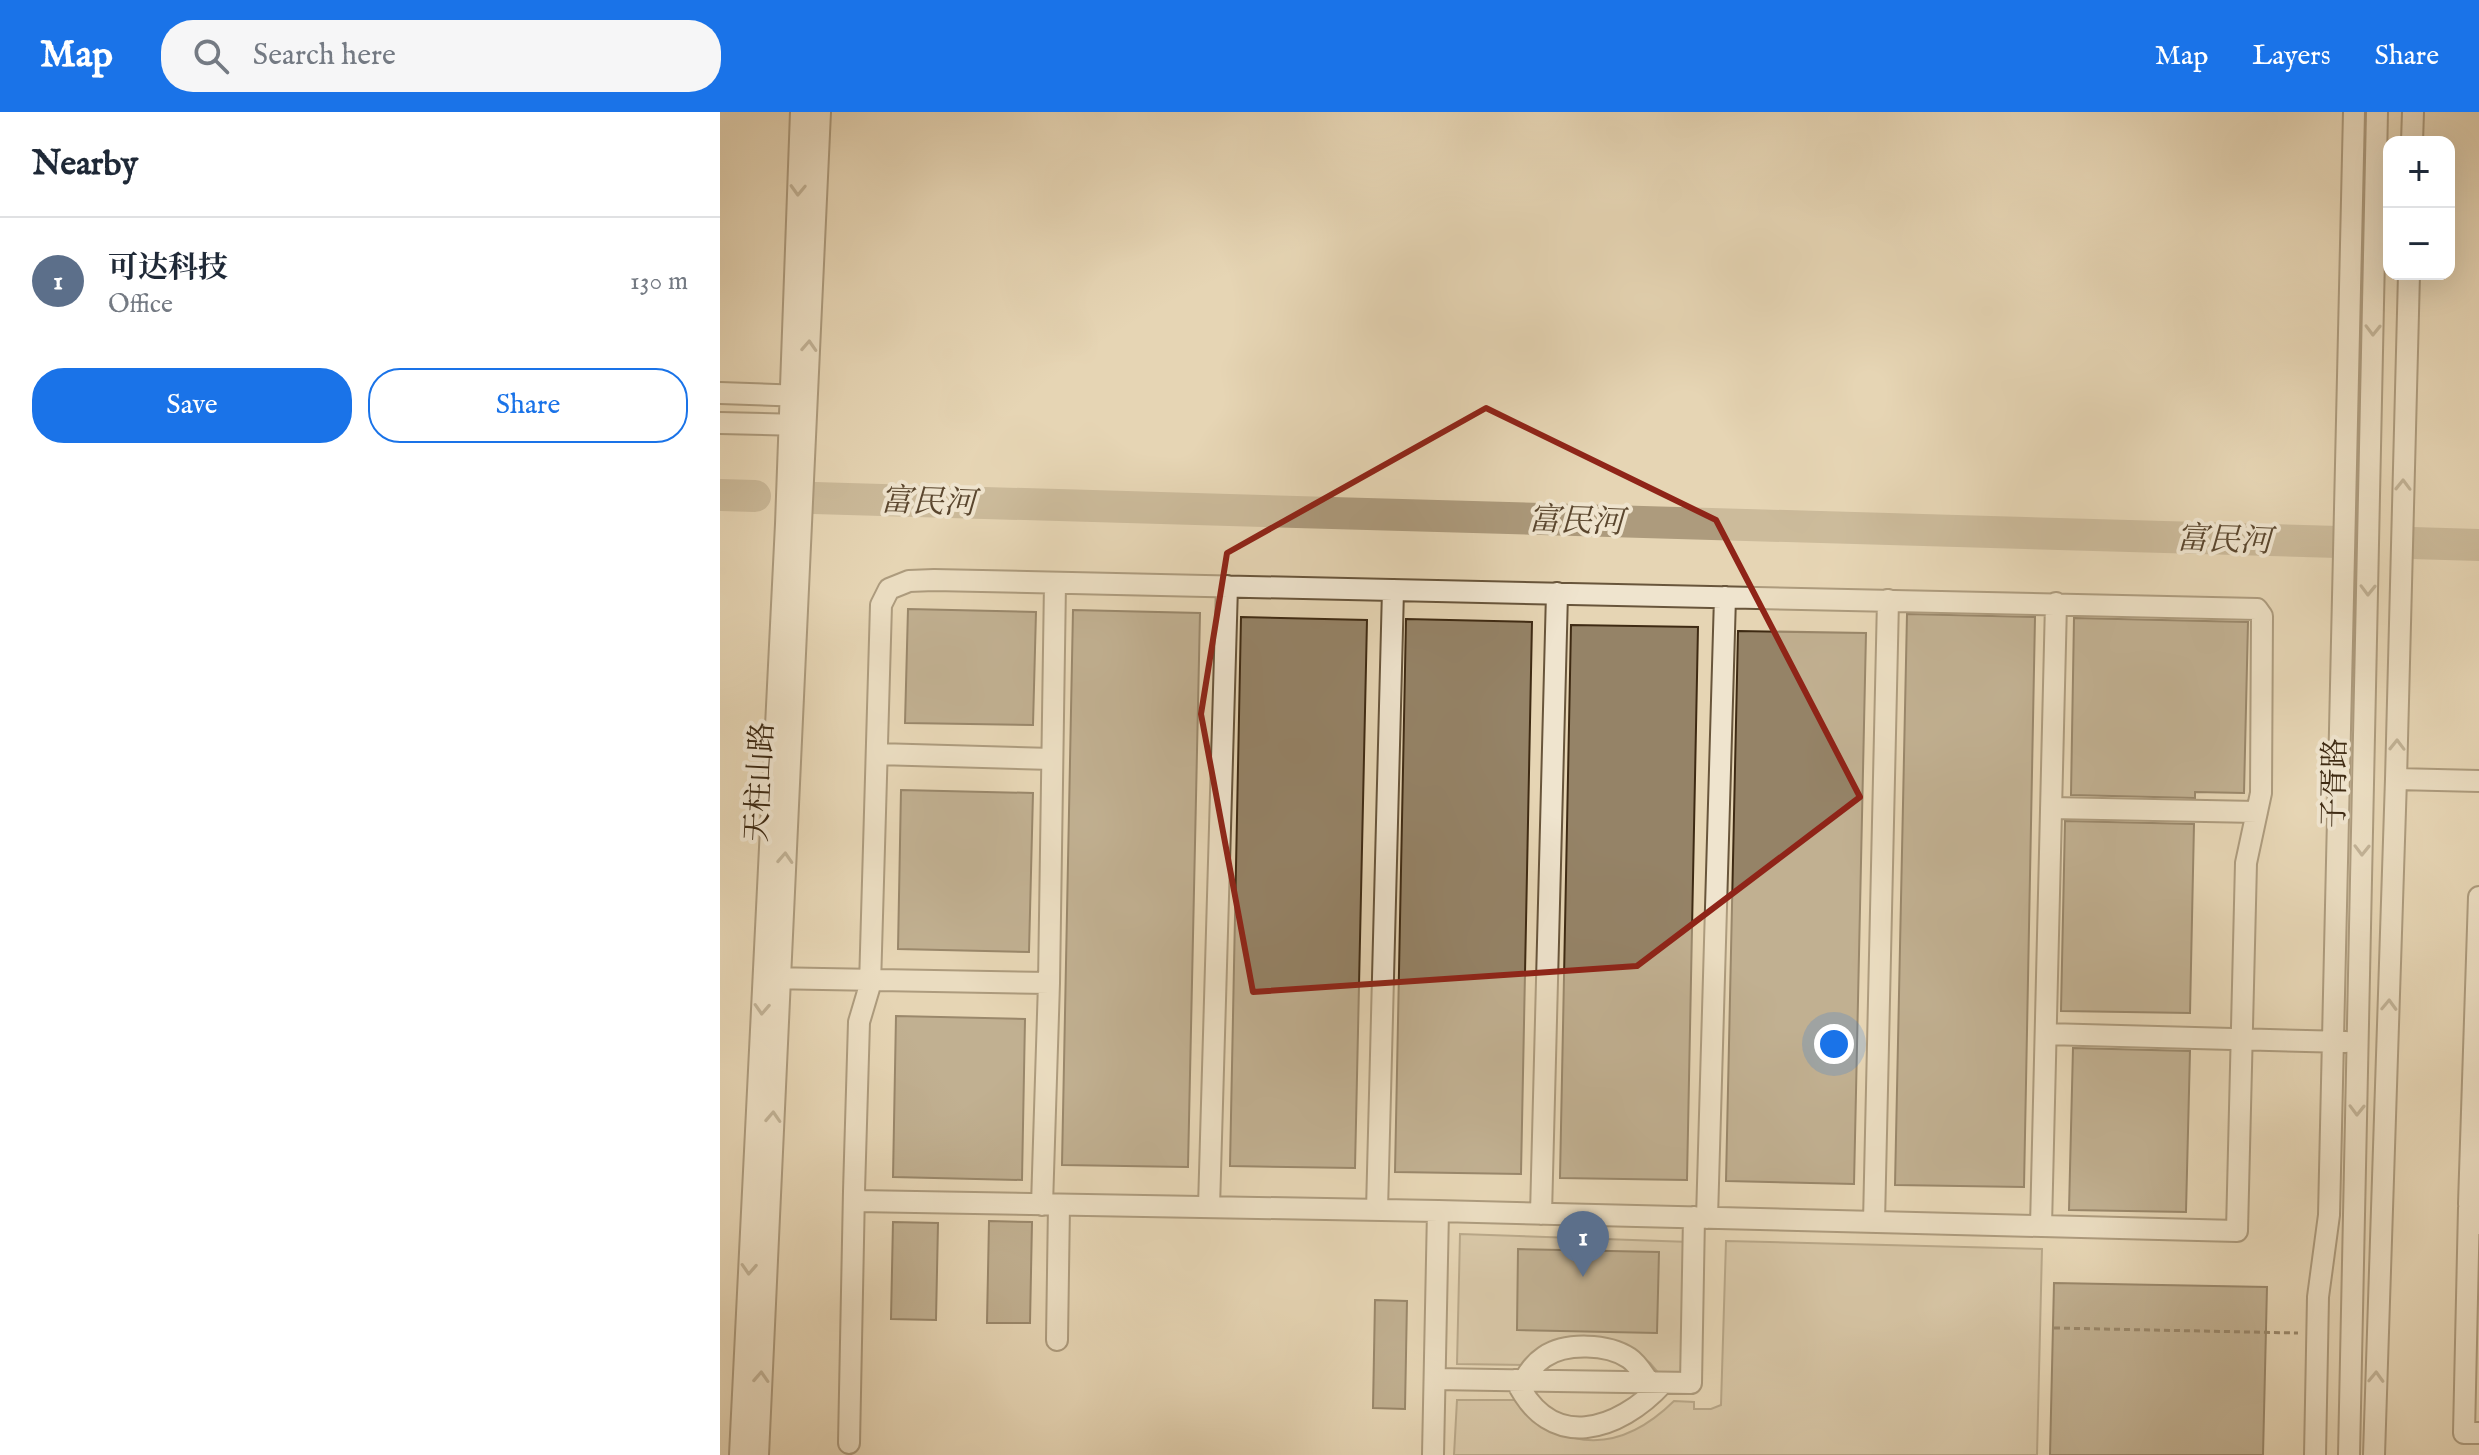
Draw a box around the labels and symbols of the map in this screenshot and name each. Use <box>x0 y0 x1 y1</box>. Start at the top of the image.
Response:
one-way arrow <box>790 184 807 197</box>
one-way arrow <box>2364 324 2382 337</box>
one-way arrow <box>800 339 817 352</box>
one-way arrow <box>2395 478 2412 491</box>
water label: 富民河 <box>879 481 982 526</box>
water label: 富民河 <box>1527 500 1630 545</box>
water label: 富民河 <box>2175 519 2278 564</box>
one-way arrow <box>2359 584 2376 597</box>
street label: 天柱山路 <box>739 721 783 843</box>
street label: 子胥路 <box>2316 738 2356 828</box>
one-way arrow <box>2388 738 2405 751</box>
one-way arrow <box>2354 844 2371 857</box>
one-way arrow <box>777 851 794 864</box>
one-way arrow <box>2380 998 2397 1011</box>
one-way arrow <box>753 1003 770 1016</box>
your location <box>1814 1024 1854 1064</box>
one-way arrow <box>2348 1104 2366 1117</box>
one-way arrow <box>765 1110 782 1123</box>
pin: 1 <box>1557 1211 1609 1277</box>
one-way arrow <box>741 1263 758 1276</box>
one-way arrow <box>753 1370 770 1383</box>
one-way arrow <box>2368 1370 2385 1383</box>

